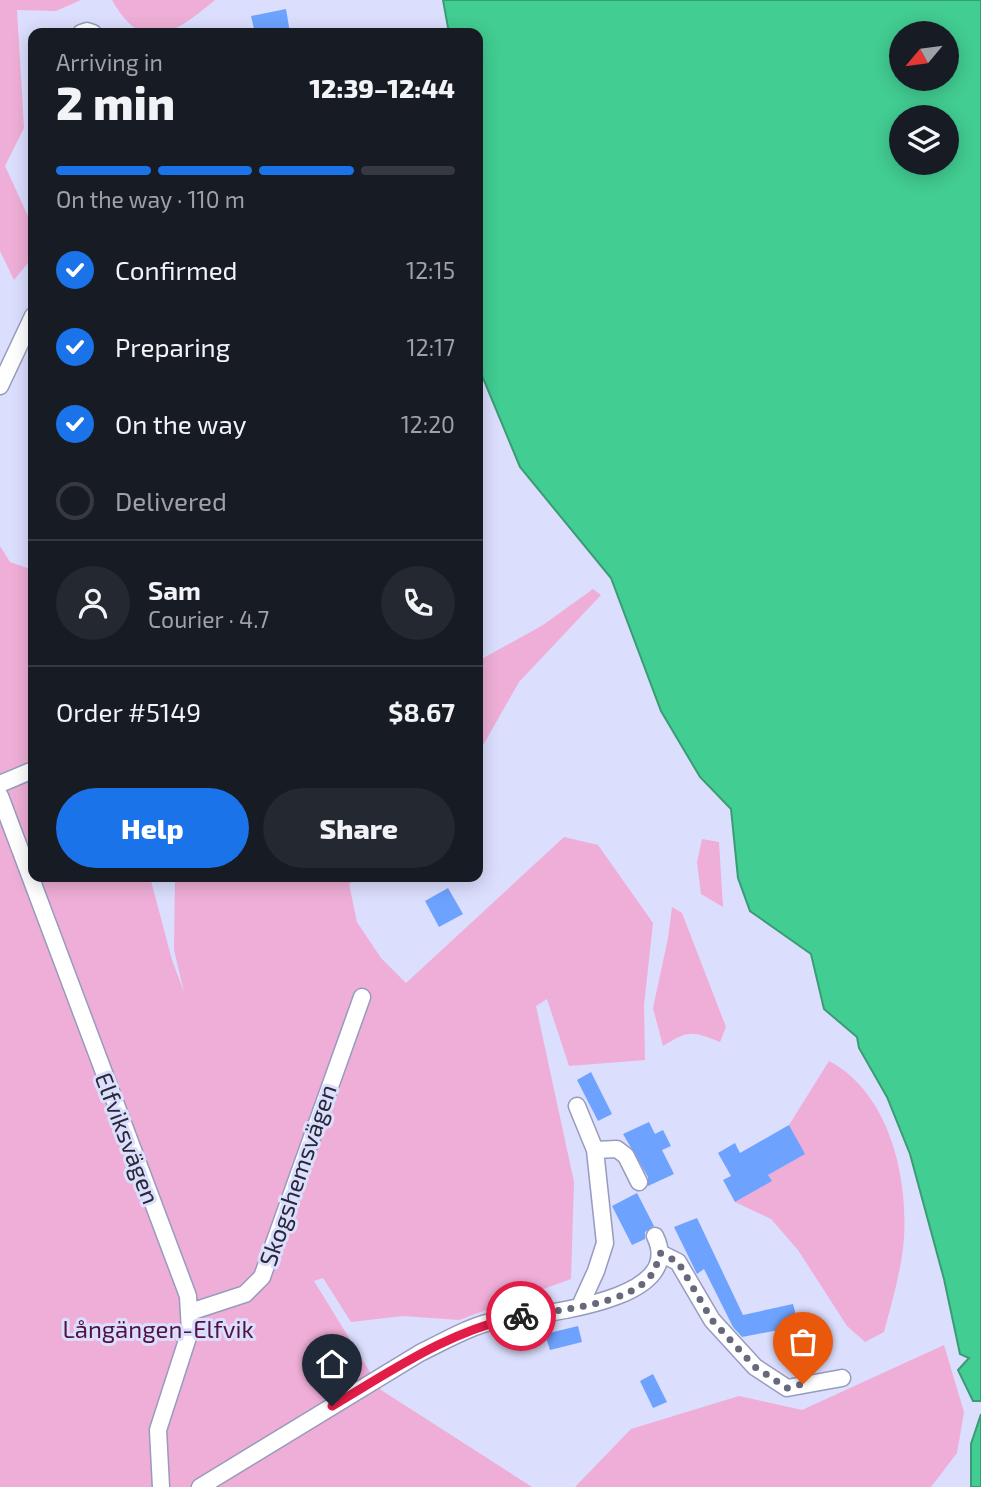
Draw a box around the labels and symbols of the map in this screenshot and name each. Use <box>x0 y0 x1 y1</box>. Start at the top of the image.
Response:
north arrow <box>889 21 959 91</box>
street label: Elfviksvägen <box>90 1068 166 1208</box>
street label: Skogshemsvägen <box>252 1080 342 1270</box>
courier <box>486 1281 556 1351</box>
pin <box>773 1312 833 1384</box>
park label: Långängen-Elfvik <box>62 1314 254 1343</box>
pin <box>302 1334 362 1406</box>

